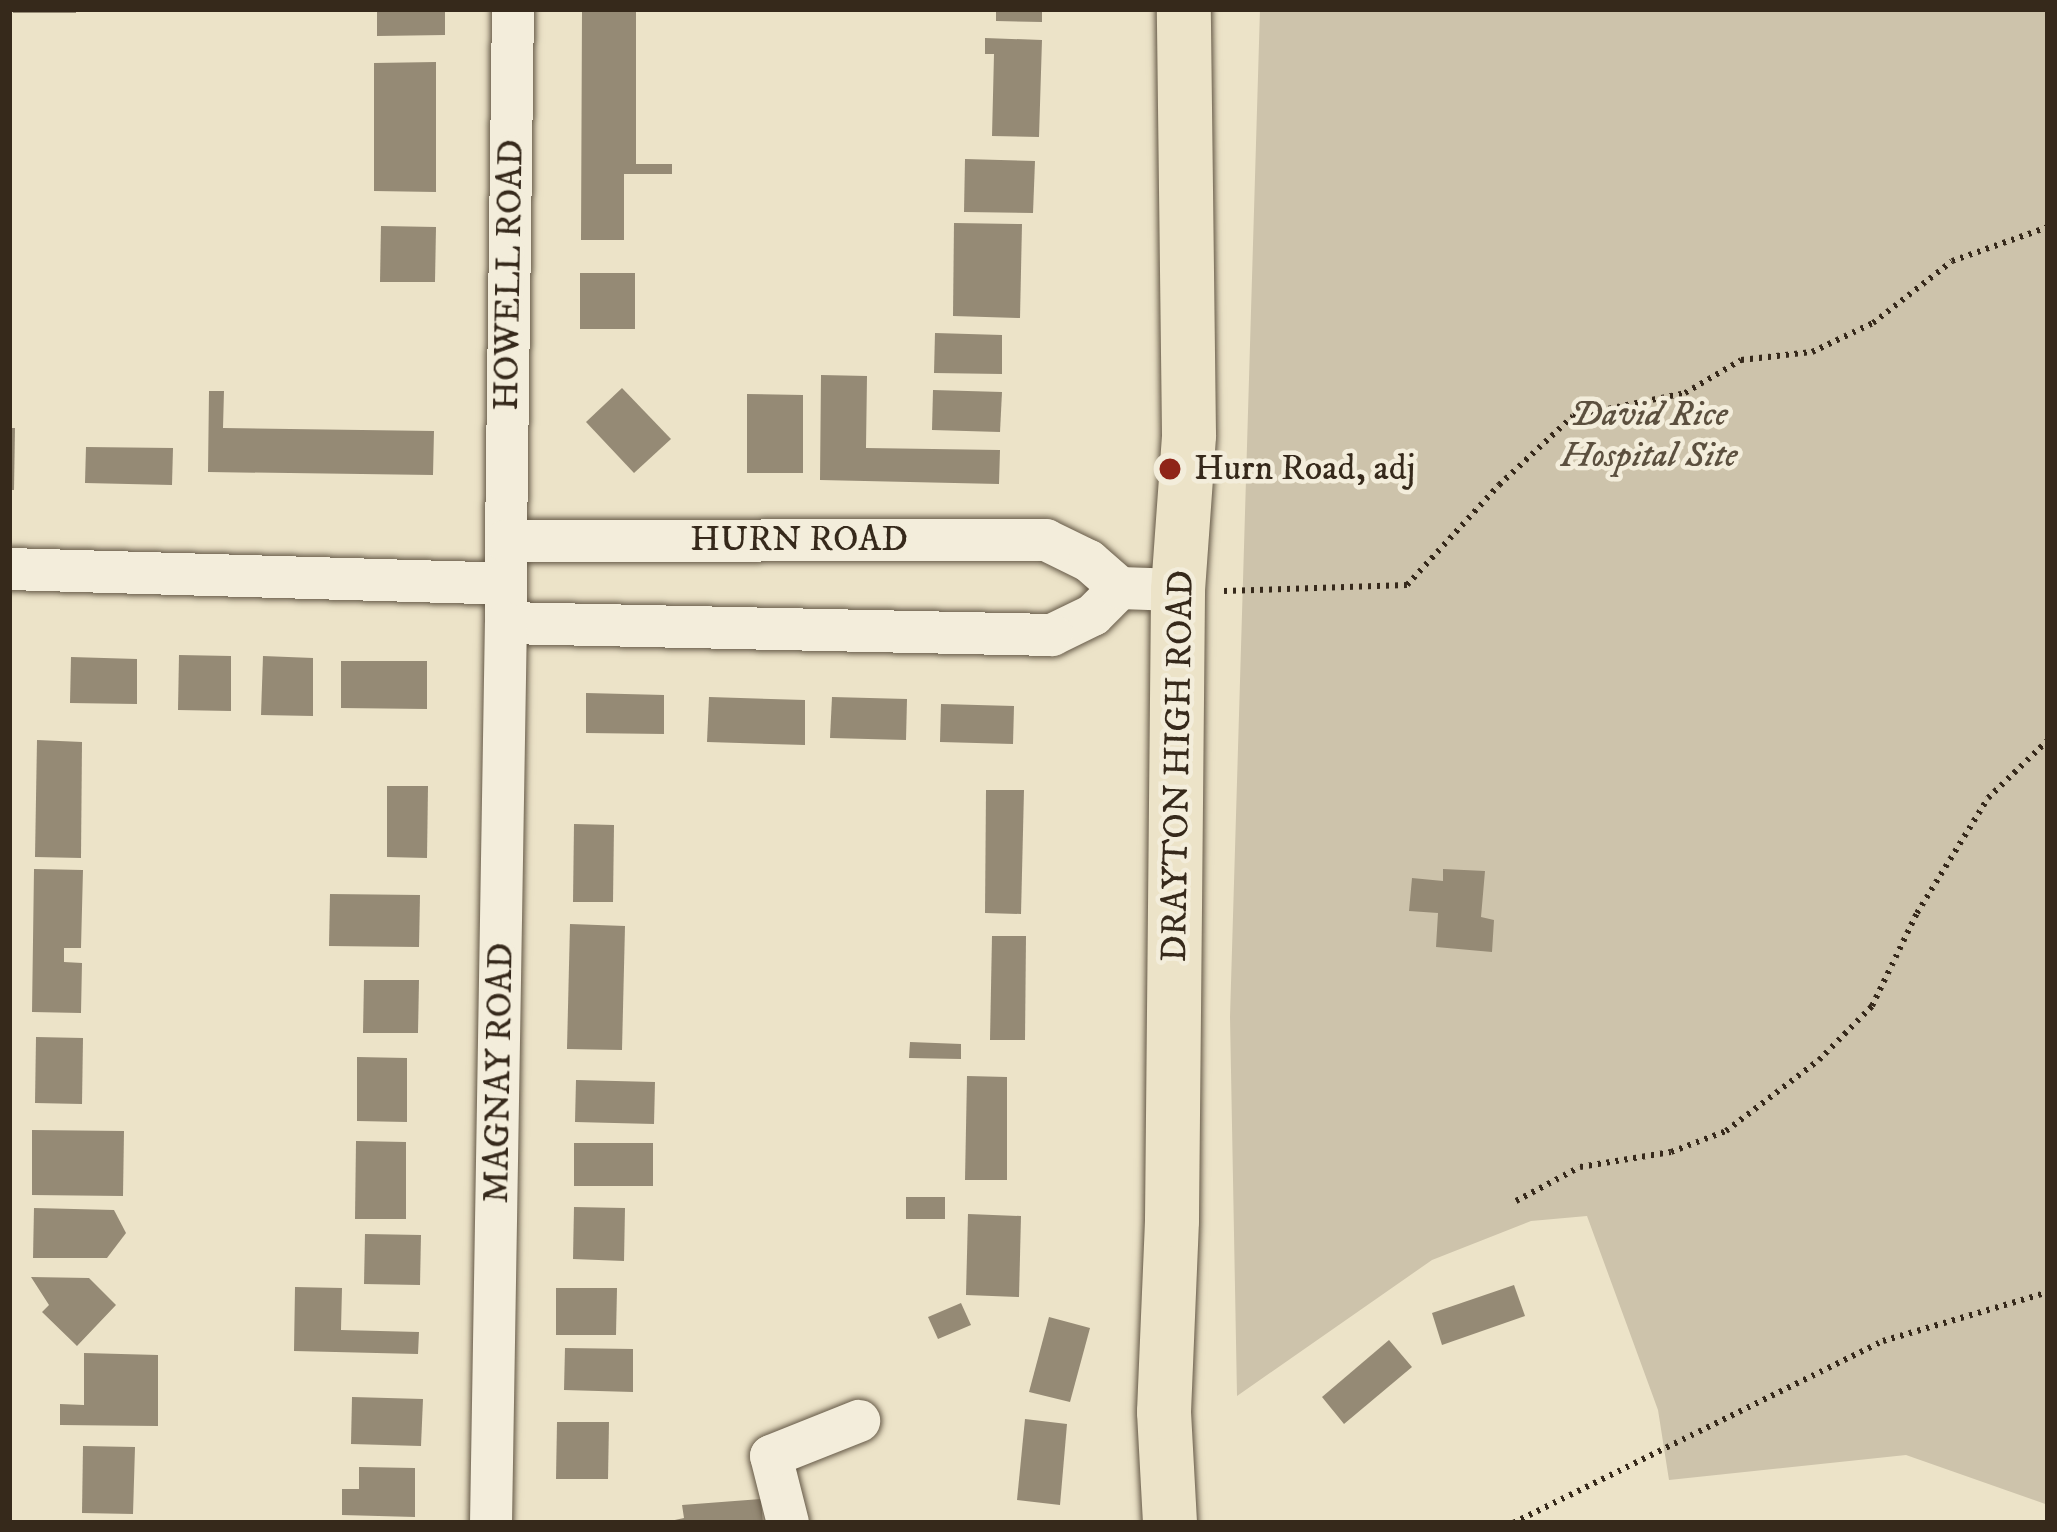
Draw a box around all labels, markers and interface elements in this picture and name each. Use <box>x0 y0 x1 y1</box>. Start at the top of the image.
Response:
street label: HOWELL ROAD <box>485 139 533 411</box>
park label: David Rice Hospital Site <box>1561 392 1737 477</box>
place label: Hurn Road, adj <box>1194 447 1415 491</box>
marker: Hurn Road, adj <box>1157 456 1183 482</box>
street label: HURN ROAD <box>690 518 908 562</box>
street label: DRAYTON HIGH ROAD <box>1153 570 1203 962</box>
street label: MAGNAY ROAD <box>475 942 523 1204</box>

